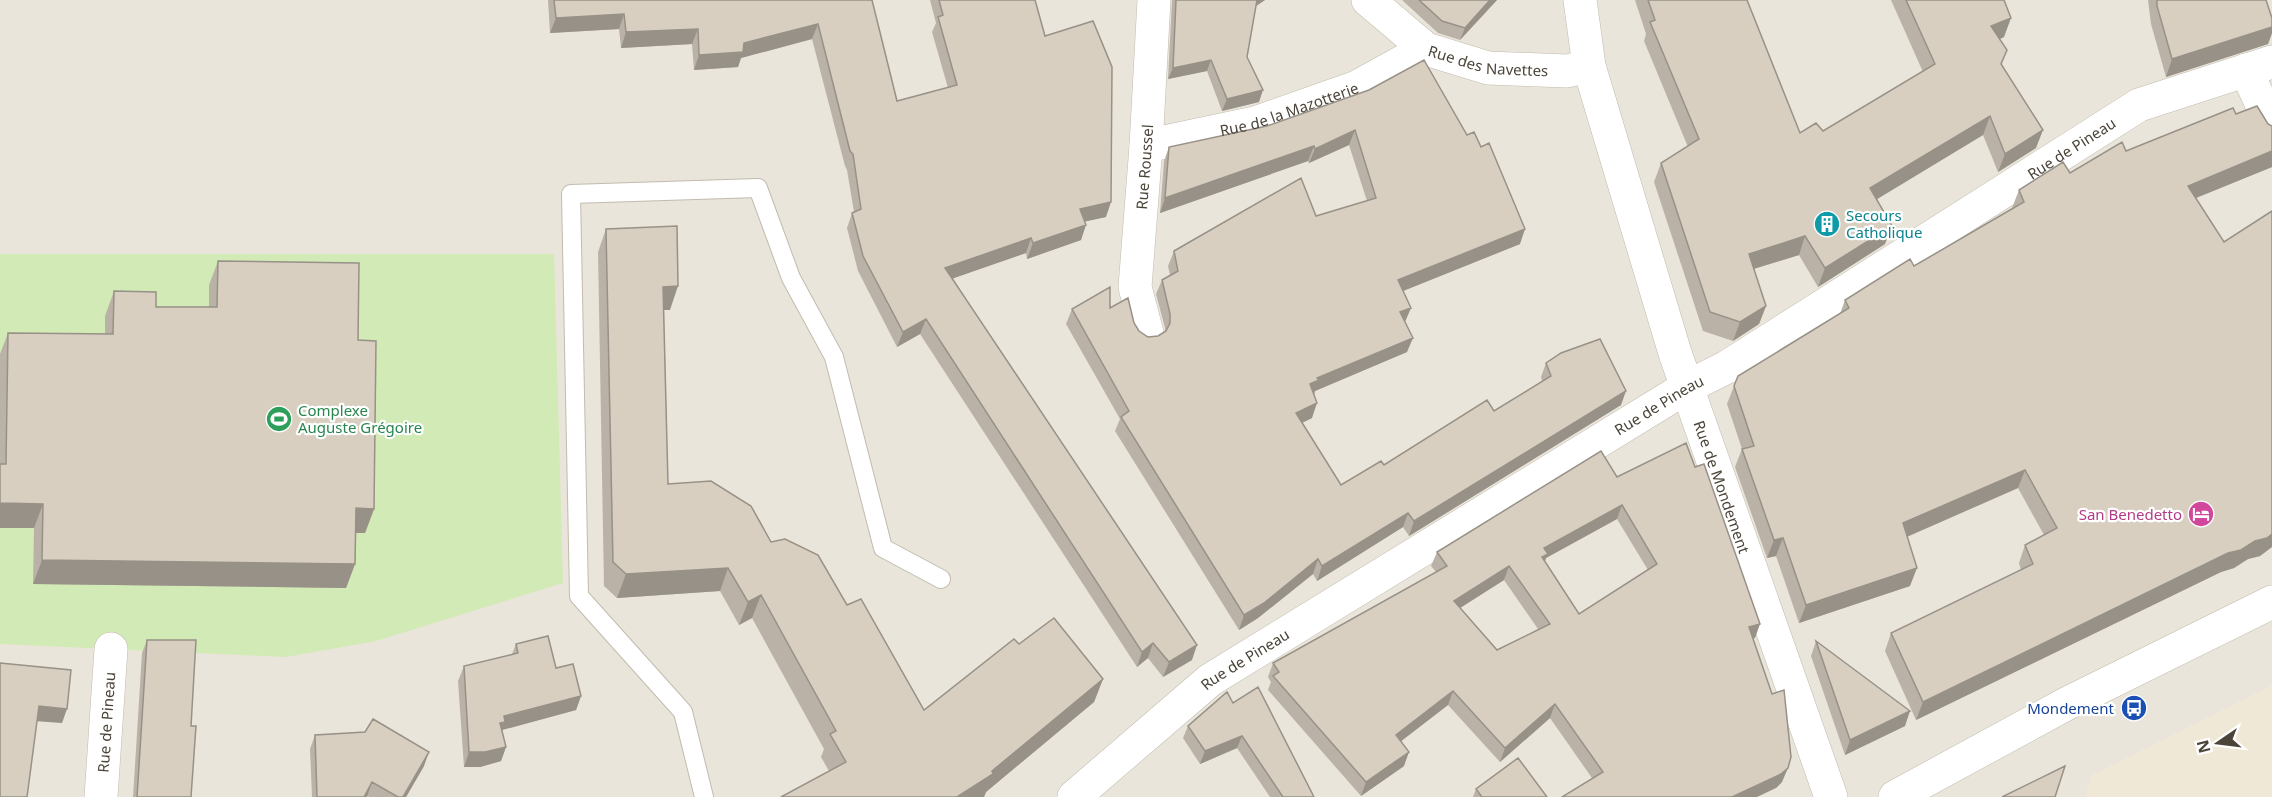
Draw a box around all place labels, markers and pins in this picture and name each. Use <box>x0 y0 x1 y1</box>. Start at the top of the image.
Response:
place label: Secours Catholique <box>1846 205 1922 242</box>
building icon: Secours Catholique <box>1812 209 1842 239</box>
place label: Complexe Auguste Grégoire <box>298 400 422 437</box>
sports icon: Complexe Auguste Grégoire <box>264 404 294 434</box>
hotel icon: San Benedetto <box>2186 499 2216 529</box>
place label: San Benedetto <box>2079 504 2182 524</box>
bus stop icon: Mondement <box>2119 693 2149 723</box>
place label: Mondement <box>2027 698 2115 718</box>

